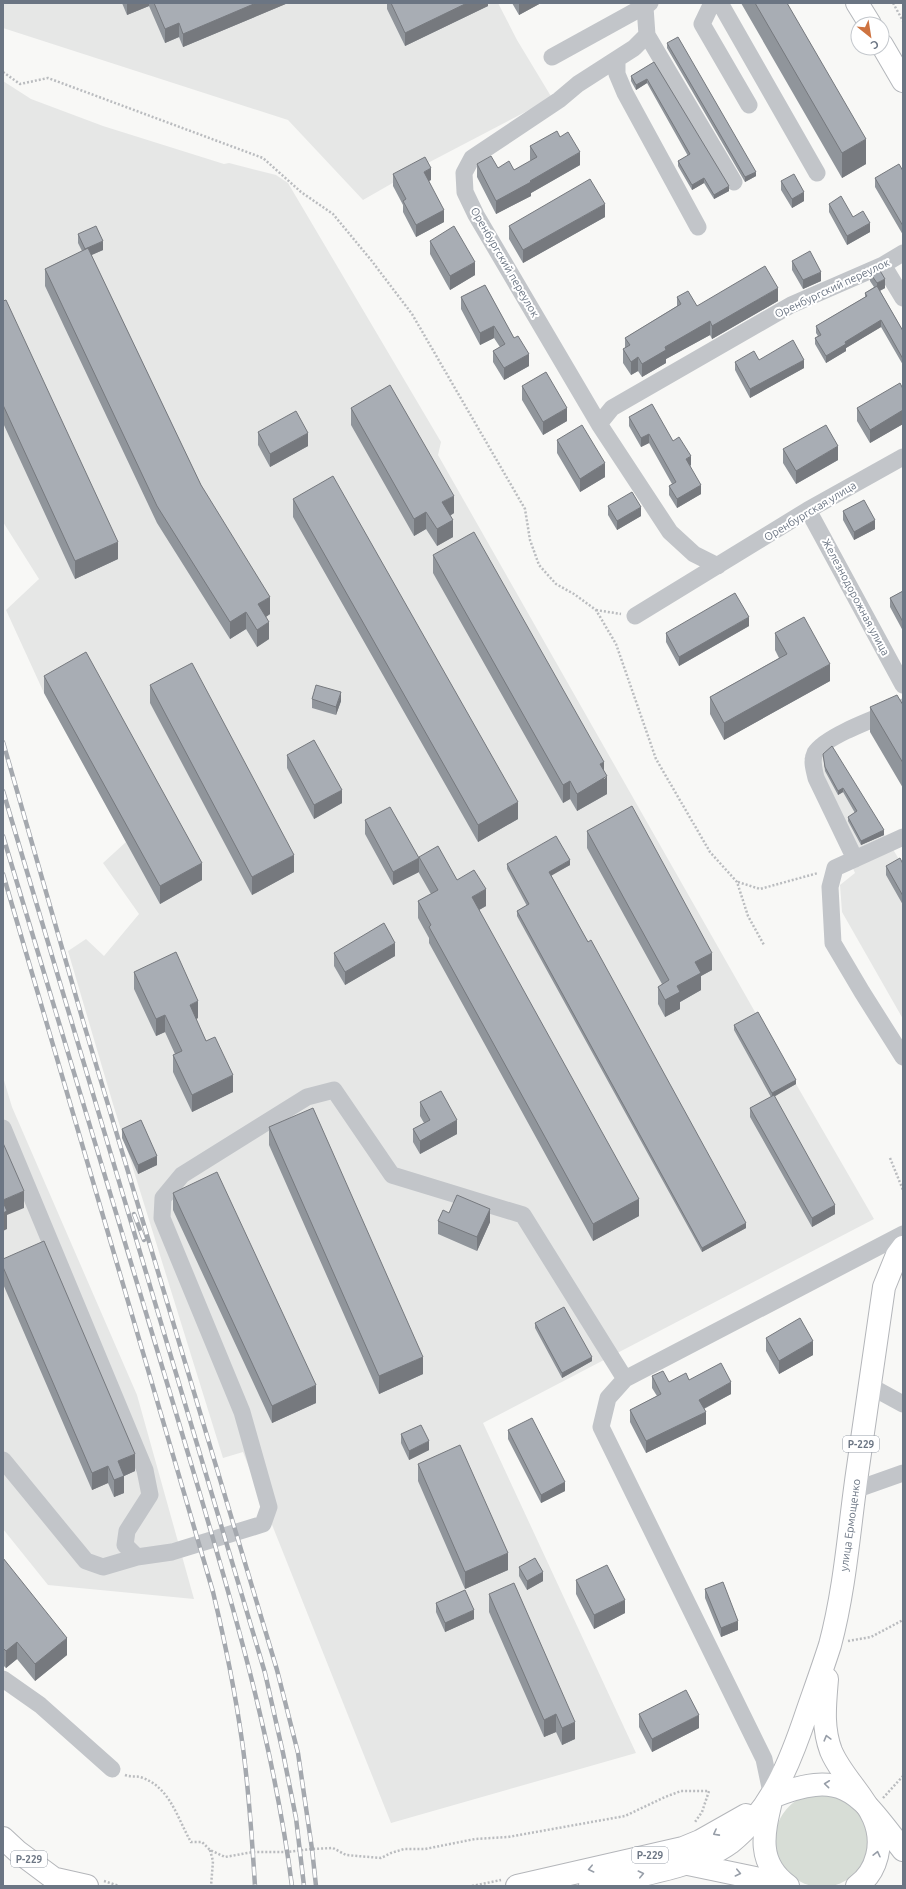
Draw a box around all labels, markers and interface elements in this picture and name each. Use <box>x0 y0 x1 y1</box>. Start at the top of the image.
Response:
north arrow <box>850 16 890 56</box>
text: С <box>869 38 881 52</box>
street label: Оренбургский переулок <box>469 205 542 319</box>
street label: Оренбургский переулок <box>773 256 891 320</box>
street label: Оренбургская улица <box>762 479 858 543</box>
street label: Железнодорожная улица <box>820 537 892 657</box>
road number: Р-229 <box>843 1436 879 1452</box>
street label: улица Ермощенко <box>838 1478 862 1572</box>
one-way arrow <box>824 1735 832 1741</box>
one-way arrow <box>824 1780 830 1789</box>
one-way arrow <box>712 1828 720 1836</box>
road number: Р-229 <box>632 1847 668 1863</box>
road number: Р-229 <box>11 1851 47 1867</box>
one-way arrow <box>873 1851 881 1857</box>
one-way arrow <box>588 1864 594 1872</box>
one-way arrow <box>735 1869 742 1877</box>
one-way arrow <box>638 1870 644 1878</box>

